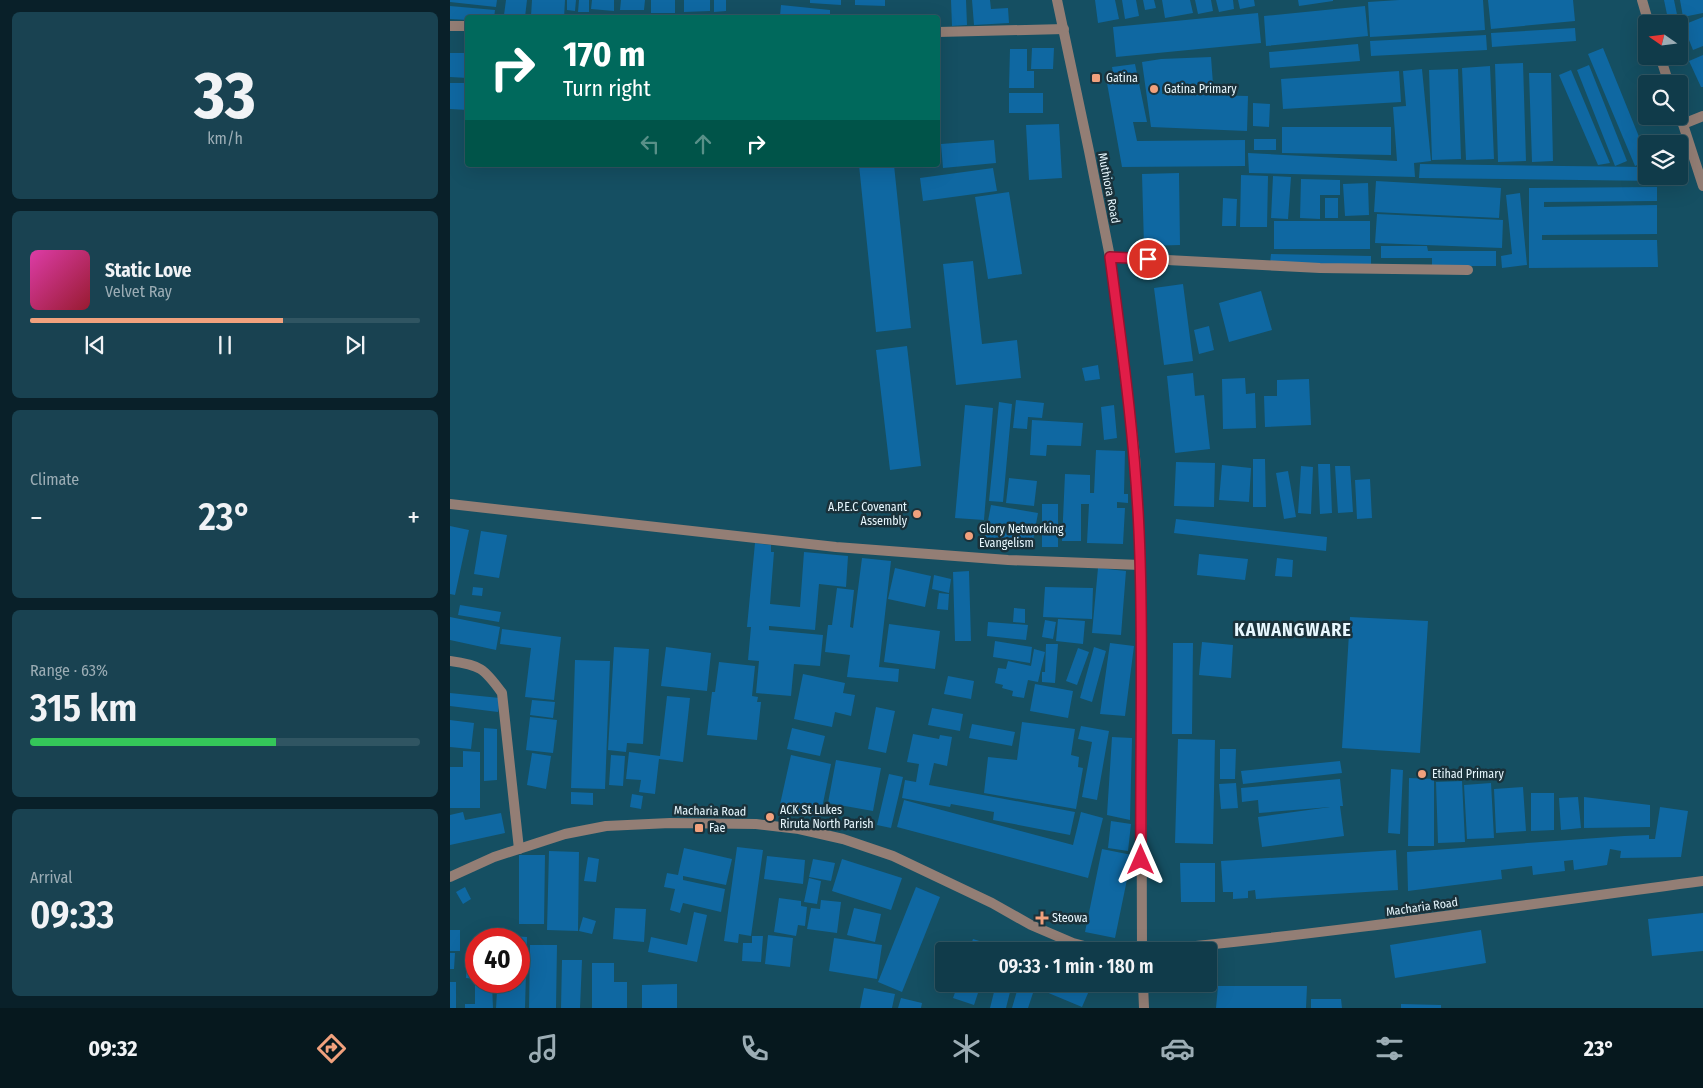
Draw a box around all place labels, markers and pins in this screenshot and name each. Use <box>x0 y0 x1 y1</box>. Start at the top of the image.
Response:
place label: Gatina <box>1106 71 1138 85</box>
marker: Gatina <box>1090 72 1102 84</box>
place label: Gatina Primary <box>1164 82 1237 96</box>
marker: Gatina Primary <box>1148 83 1160 95</box>
pin <box>1127 238 1169 280</box>
place label: A.P.E.C Covenant Assembly <box>828 500 908 528</box>
marker: A.P.E.C Covenant Assembly <box>911 508 923 520</box>
place label: Glory Networking Evangelism <box>979 522 1064 550</box>
marker: Glory Networking Evangelism <box>963 530 975 542</box>
place label: Etihad Primary <box>1432 767 1504 781</box>
marker: Etihad Primary <box>1416 768 1428 780</box>
place label: ACK St Lukes Riruta North Parish <box>780 803 874 831</box>
marker: ACK St Lukes Riruta North Parish <box>764 811 776 823</box>
place label: Fae <box>709 821 725 835</box>
marker: Fae <box>693 822 705 834</box>
place label: Steowa <box>1052 911 1088 925</box>
marker: Steowa <box>1036 912 1048 924</box>

